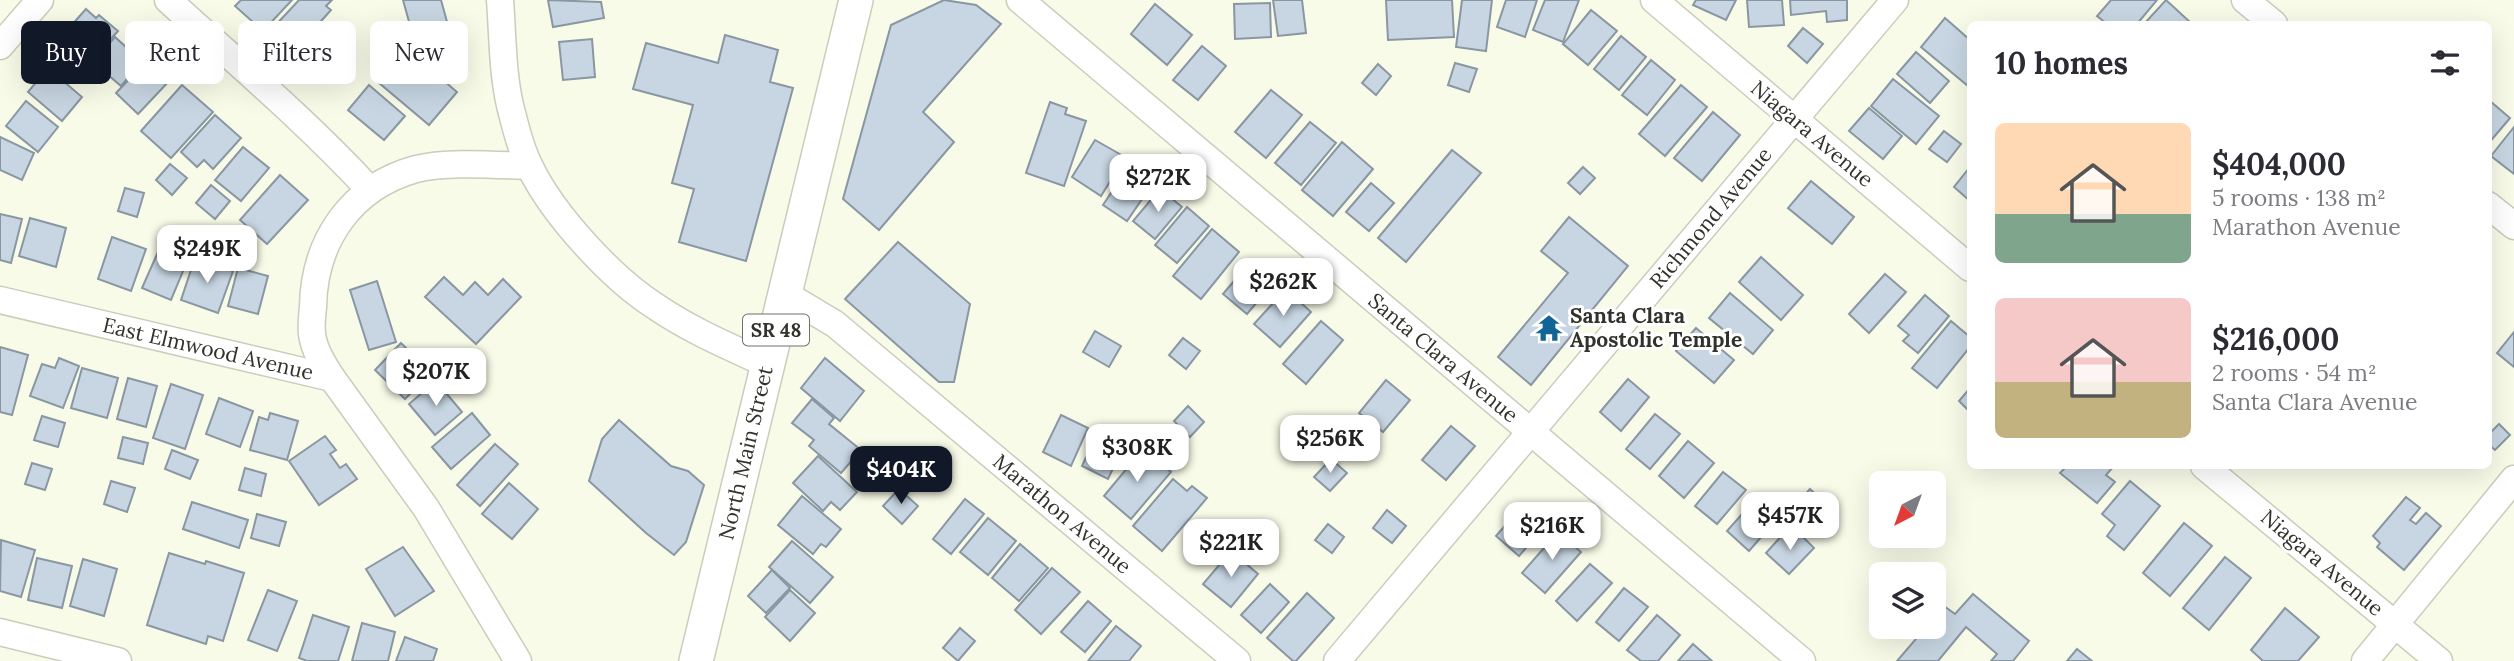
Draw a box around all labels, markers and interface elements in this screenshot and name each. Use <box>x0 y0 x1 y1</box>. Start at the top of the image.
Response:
chip: Buy <box>21 21 111 84</box>
chip: Rent <box>125 21 224 84</box>
chip: Filters <box>238 21 356 84</box>
chip: New <box>370 21 468 84</box>
text: 10 homes <box>1995 44 2128 82</box>
icon: filters <box>2426 44 2464 82</box>
street label: Niagara Avenue <box>1746 74 1879 193</box>
street label: Richmond Avenue <box>1644 142 1778 294</box>
text: $404,000 <box>2212 145 2346 183</box>
icon: home <box>2051 151 2135 235</box>
pin: $272K <box>1109 154 1207 214</box>
text: $272K <box>1125 162 1191 191</box>
text: 5 rooms · 138 m² <box>2212 183 2386 212</box>
text: Marathon Avenue <box>2212 212 2401 241</box>
pin: $249K <box>158 226 256 285</box>
text: $249K <box>173 233 241 262</box>
pin: $262K <box>1234 258 1332 318</box>
text: $262K <box>1249 266 1317 295</box>
street label: Santa Clara Avenue <box>1363 287 1524 428</box>
place label: Santa Clara Apostolic Temple <box>1570 302 1742 353</box>
street label: East Elmwood Avenue <box>100 311 316 386</box>
temple icon: Santa Clara Apostolic Temple <box>1534 313 1564 343</box>
road number: SR 48 <box>743 314 809 346</box>
text: $216,000 <box>2212 320 2339 358</box>
icon: home <box>2051 326 2135 410</box>
pin: $207K <box>387 348 485 408</box>
text: $207K <box>402 356 470 385</box>
text: 2 rooms · 54 m² <box>2212 358 2377 387</box>
street label: North Main Street <box>712 363 779 542</box>
text: Santa Clara Avenue <box>2212 387 2417 416</box>
pin: $256K <box>1281 416 1379 475</box>
text: $256K <box>1296 423 1364 452</box>
pin: $308K <box>1088 424 1186 484</box>
text: $308K <box>1102 432 1172 461</box>
pin: $404K <box>852 447 950 506</box>
street label: Marathon Avenue <box>988 448 1137 579</box>
text: $404K <box>866 454 936 483</box>
north arrow <box>1869 471 1946 548</box>
map controls <box>1869 471 1946 639</box>
pin: $457K <box>1741 492 1839 552</box>
text: $457K <box>1757 500 1823 529</box>
pin: $216K <box>1503 503 1601 562</box>
street label: Niagara Avenue <box>2256 503 2389 622</box>
text: $216K <box>1520 510 1584 539</box>
pin: $221K <box>1182 520 1280 579</box>
text: $221K <box>1199 527 1263 556</box>
button: layers <box>1869 562 1946 639</box>

